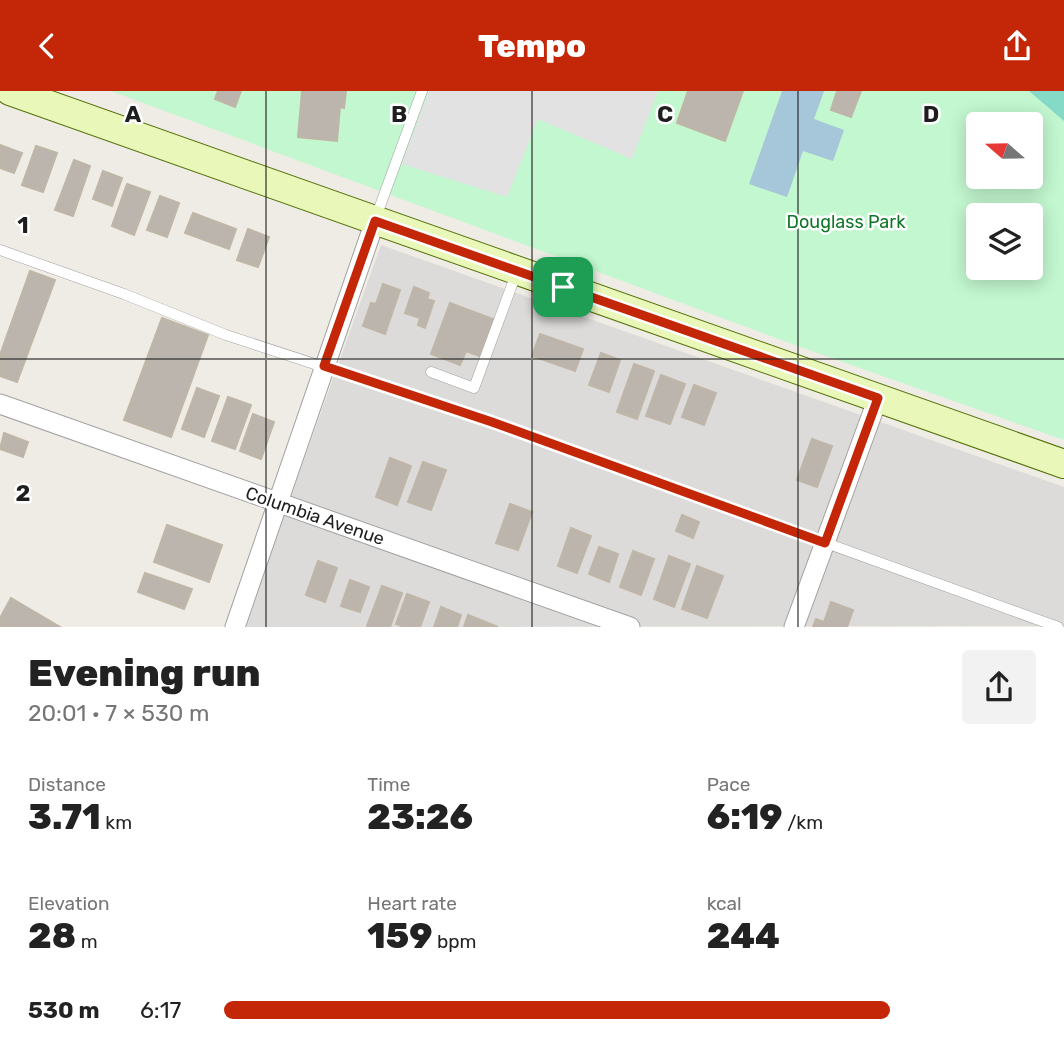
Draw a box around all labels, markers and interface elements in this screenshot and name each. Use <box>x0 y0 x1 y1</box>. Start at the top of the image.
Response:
icon: back <box>28 27 66 65</box>
text: Tempo <box>478 27 586 65</box>
icon: share <box>998 27 1036 65</box>
text: A <box>125 100 142 128</box>
text: B <box>391 100 407 128</box>
text: C <box>657 100 673 128</box>
text: D <box>923 100 939 128</box>
north arrow <box>966 112 1043 189</box>
map controls <box>966 112 1043 280</box>
button: layers <box>966 203 1043 280</box>
text: 1 <box>17 211 29 239</box>
park label: Douglass Park <box>787 211 906 233</box>
pin <box>533 257 593 317</box>
icon: arrive <box>544 268 582 306</box>
text: 2 <box>16 479 30 507</box>
street label: Columbia Avenue <box>243 482 387 550</box>
text: Evening run <box>28 650 261 696</box>
button: share <box>962 650 1036 724</box>
text: 20:01 · 7 × 530 m <box>28 699 209 727</box>
text: Distance <box>28 773 106 796</box>
text: Time <box>367 773 410 796</box>
text: Pace <box>707 773 750 796</box>
text: 3.71 <box>28 796 101 838</box>
text: 23:26 <box>367 796 473 838</box>
text: 6:19 <box>707 796 783 838</box>
text: km <box>101 811 132 834</box>
text: /km <box>783 811 823 834</box>
text: Elevation <box>28 892 109 915</box>
text: Heart rate <box>367 892 457 915</box>
text: kcal <box>707 892 742 915</box>
text: 28 <box>28 915 76 957</box>
text: 159 <box>367 915 432 957</box>
text: 244 <box>707 915 780 957</box>
text: m <box>76 930 98 953</box>
text: bpm <box>432 930 477 953</box>
text: 530 m <box>28 996 100 1024</box>
text: 6:17 <box>140 996 181 1024</box>

